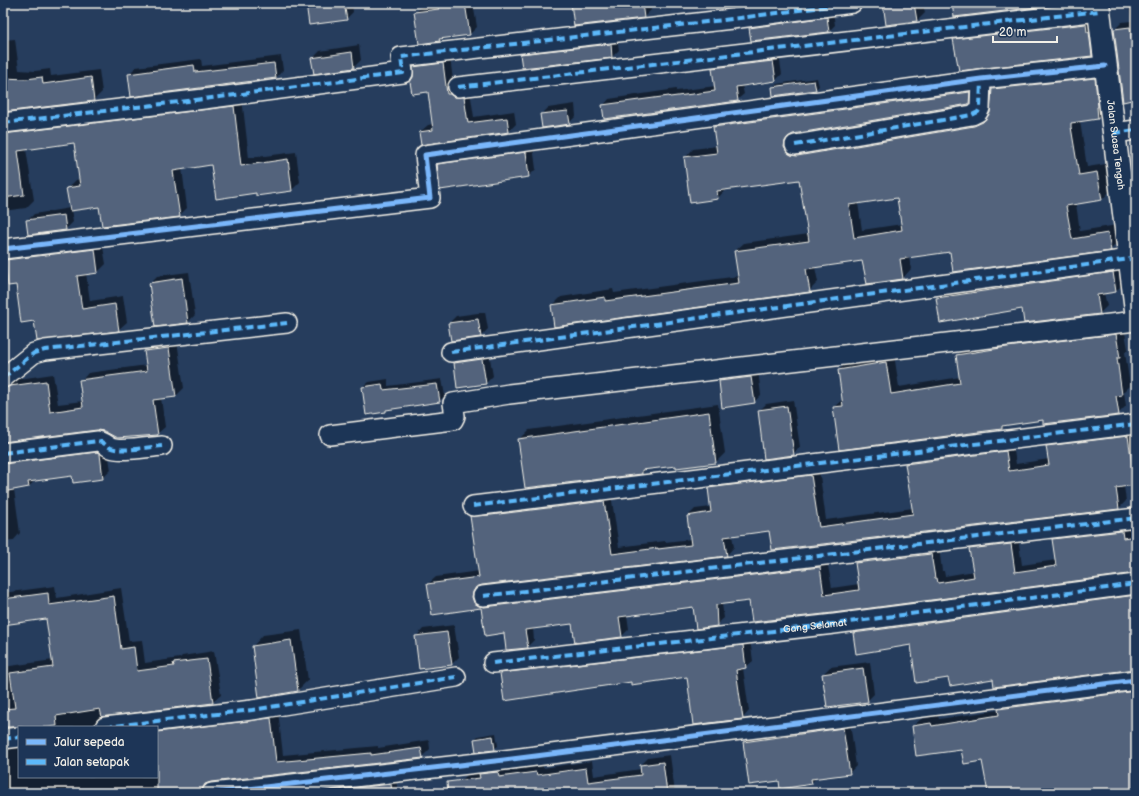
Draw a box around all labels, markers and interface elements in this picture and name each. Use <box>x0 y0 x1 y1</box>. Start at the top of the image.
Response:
scale bar <box>993 18 1057 44</box>
text: 20 m <box>999 25 1026 40</box>
street label: Jalan Suasa Tengah <box>1104 99 1127 191</box>
street label: Gang Selamat <box>782 616 847 636</box>
legend <box>18 726 158 778</box>
text: Jalur sepeda <box>54 735 125 750</box>
text: Jalan setapak <box>54 755 129 770</box>

